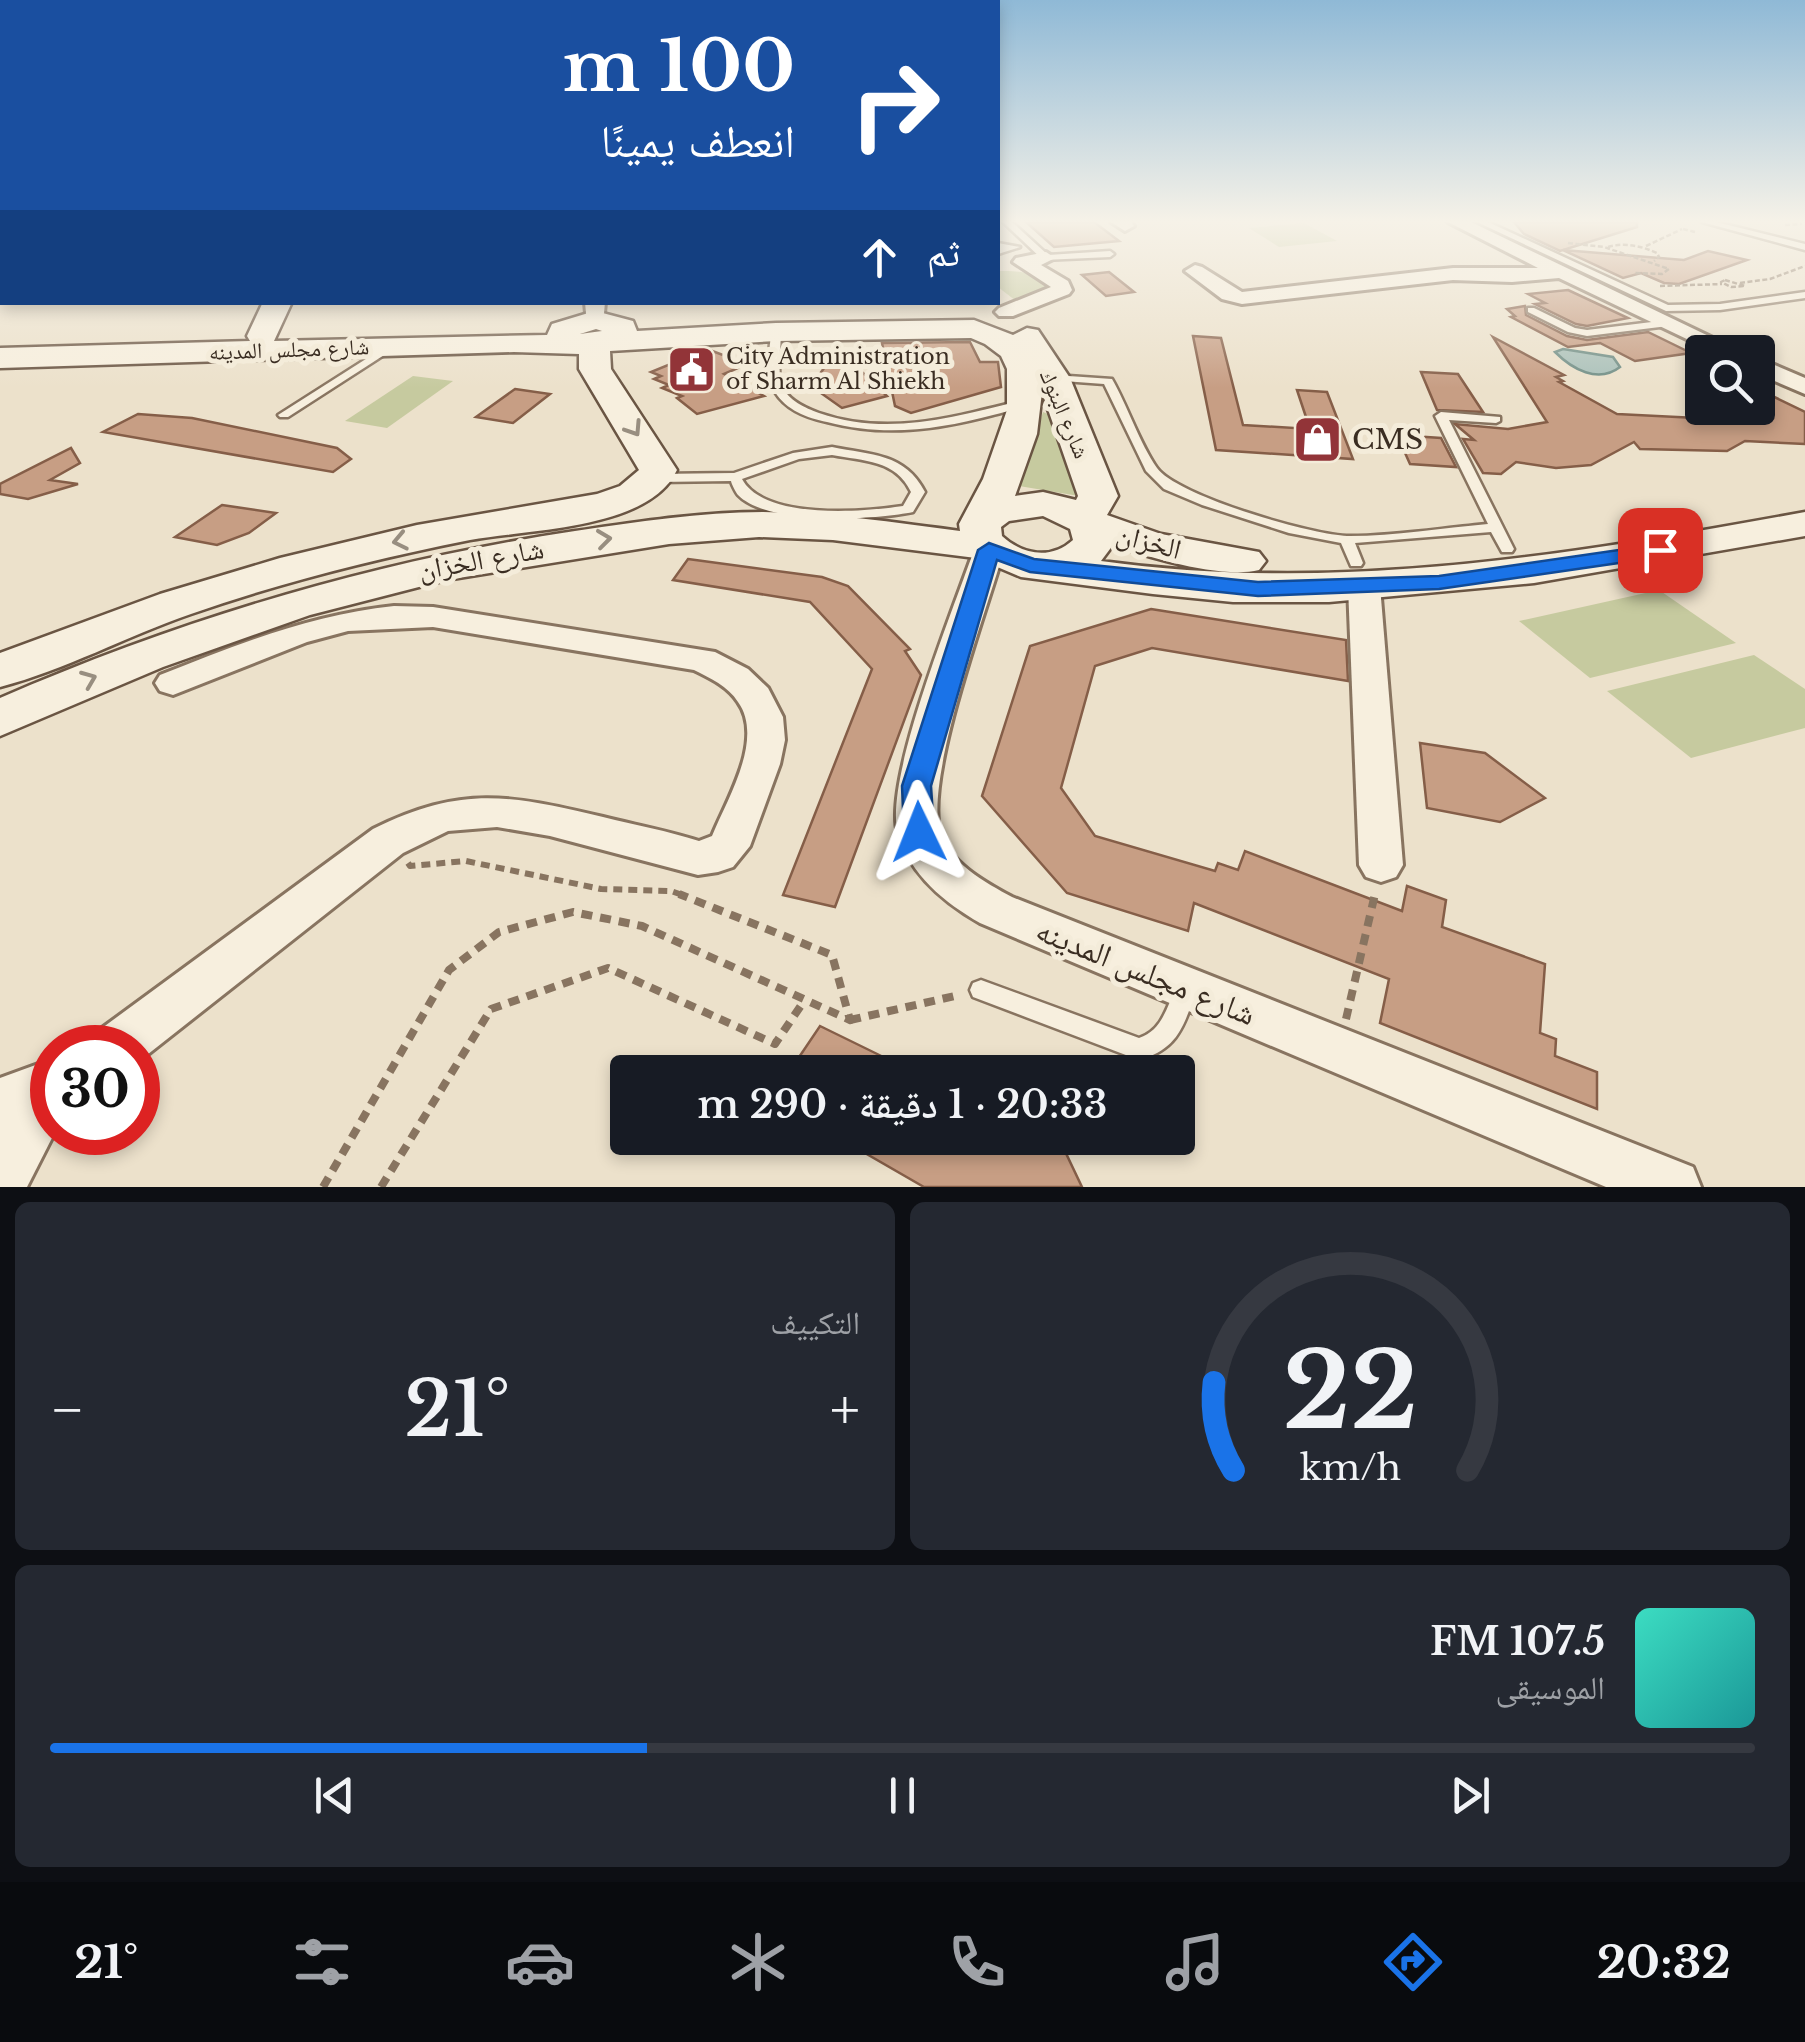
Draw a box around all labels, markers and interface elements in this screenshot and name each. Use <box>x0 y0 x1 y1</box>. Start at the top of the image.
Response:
text: 100 m <box>563 23 795 110</box>
icon: right <box>830 40 960 170</box>
text: انعطف يمينًا <box>601 113 795 169</box>
text: ثم <box>927 229 960 276</box>
icon: ahead <box>852 230 907 285</box>
street label: شارع مجلس المدينه <box>208 333 370 366</box>
map controls <box>1685 335 1775 425</box>
button: search <box>1685 335 1775 425</box>
public building icon: City Administration of Sharm Al Shiekh <box>665 343 717 395</box>
place label: City Administration of Sharm Al Shiekh <box>726 343 950 395</box>
street label: شارع البنوك <box>1034 366 1095 462</box>
shop icon: CMS <box>1291 413 1343 465</box>
one-way arrow <box>622 418 641 436</box>
place label: CMS <box>1352 422 1423 457</box>
pin <box>1618 508 1703 593</box>
street label: الخزان <box>1113 516 1185 567</box>
icon: arrive <box>1633 523 1688 578</box>
one-way arrow <box>392 530 409 551</box>
one-way arrow <box>595 530 612 551</box>
street label: شارع الخزان <box>416 531 547 588</box>
one-way arrow <box>80 670 97 690</box>
position arrow <box>867 780 971 884</box>
street label: شارع مجلس المدينه <box>1030 910 1262 1034</box>
speed limit sign: 30 <box>30 1025 160 1155</box>
text: 20:33 · 1 دقيقة · 290 m <box>698 1081 1107 1128</box>
text: التكييف <box>770 1303 860 1343</box>
text: 22 <box>1282 1327 1418 1456</box>
text: 21° <box>404 1363 510 1456</box>
text: − <box>50 1376 85 1444</box>
text: + <box>830 1376 860 1444</box>
text: km/h <box>1299 1445 1401 1490</box>
text: 107.5 FM <box>1430 1618 1605 1665</box>
text: الموسيقى <box>1495 1668 1605 1708</box>
icon: previous <box>307 1768 362 1823</box>
icon: pause <box>875 1768 930 1823</box>
icon: next <box>1443 1768 1498 1823</box>
icon: filters <box>287 1927 357 1997</box>
icon: car <box>505 1927 575 1997</box>
icon: climate <box>723 1927 793 1997</box>
icon: phone <box>942 1927 1012 1997</box>
icon: music <box>1160 1927 1230 1997</box>
icon: directions <box>1378 1927 1448 1997</box>
text: 21° <box>74 1934 138 1990</box>
text: 20:32 <box>1597 1934 1731 1990</box>

